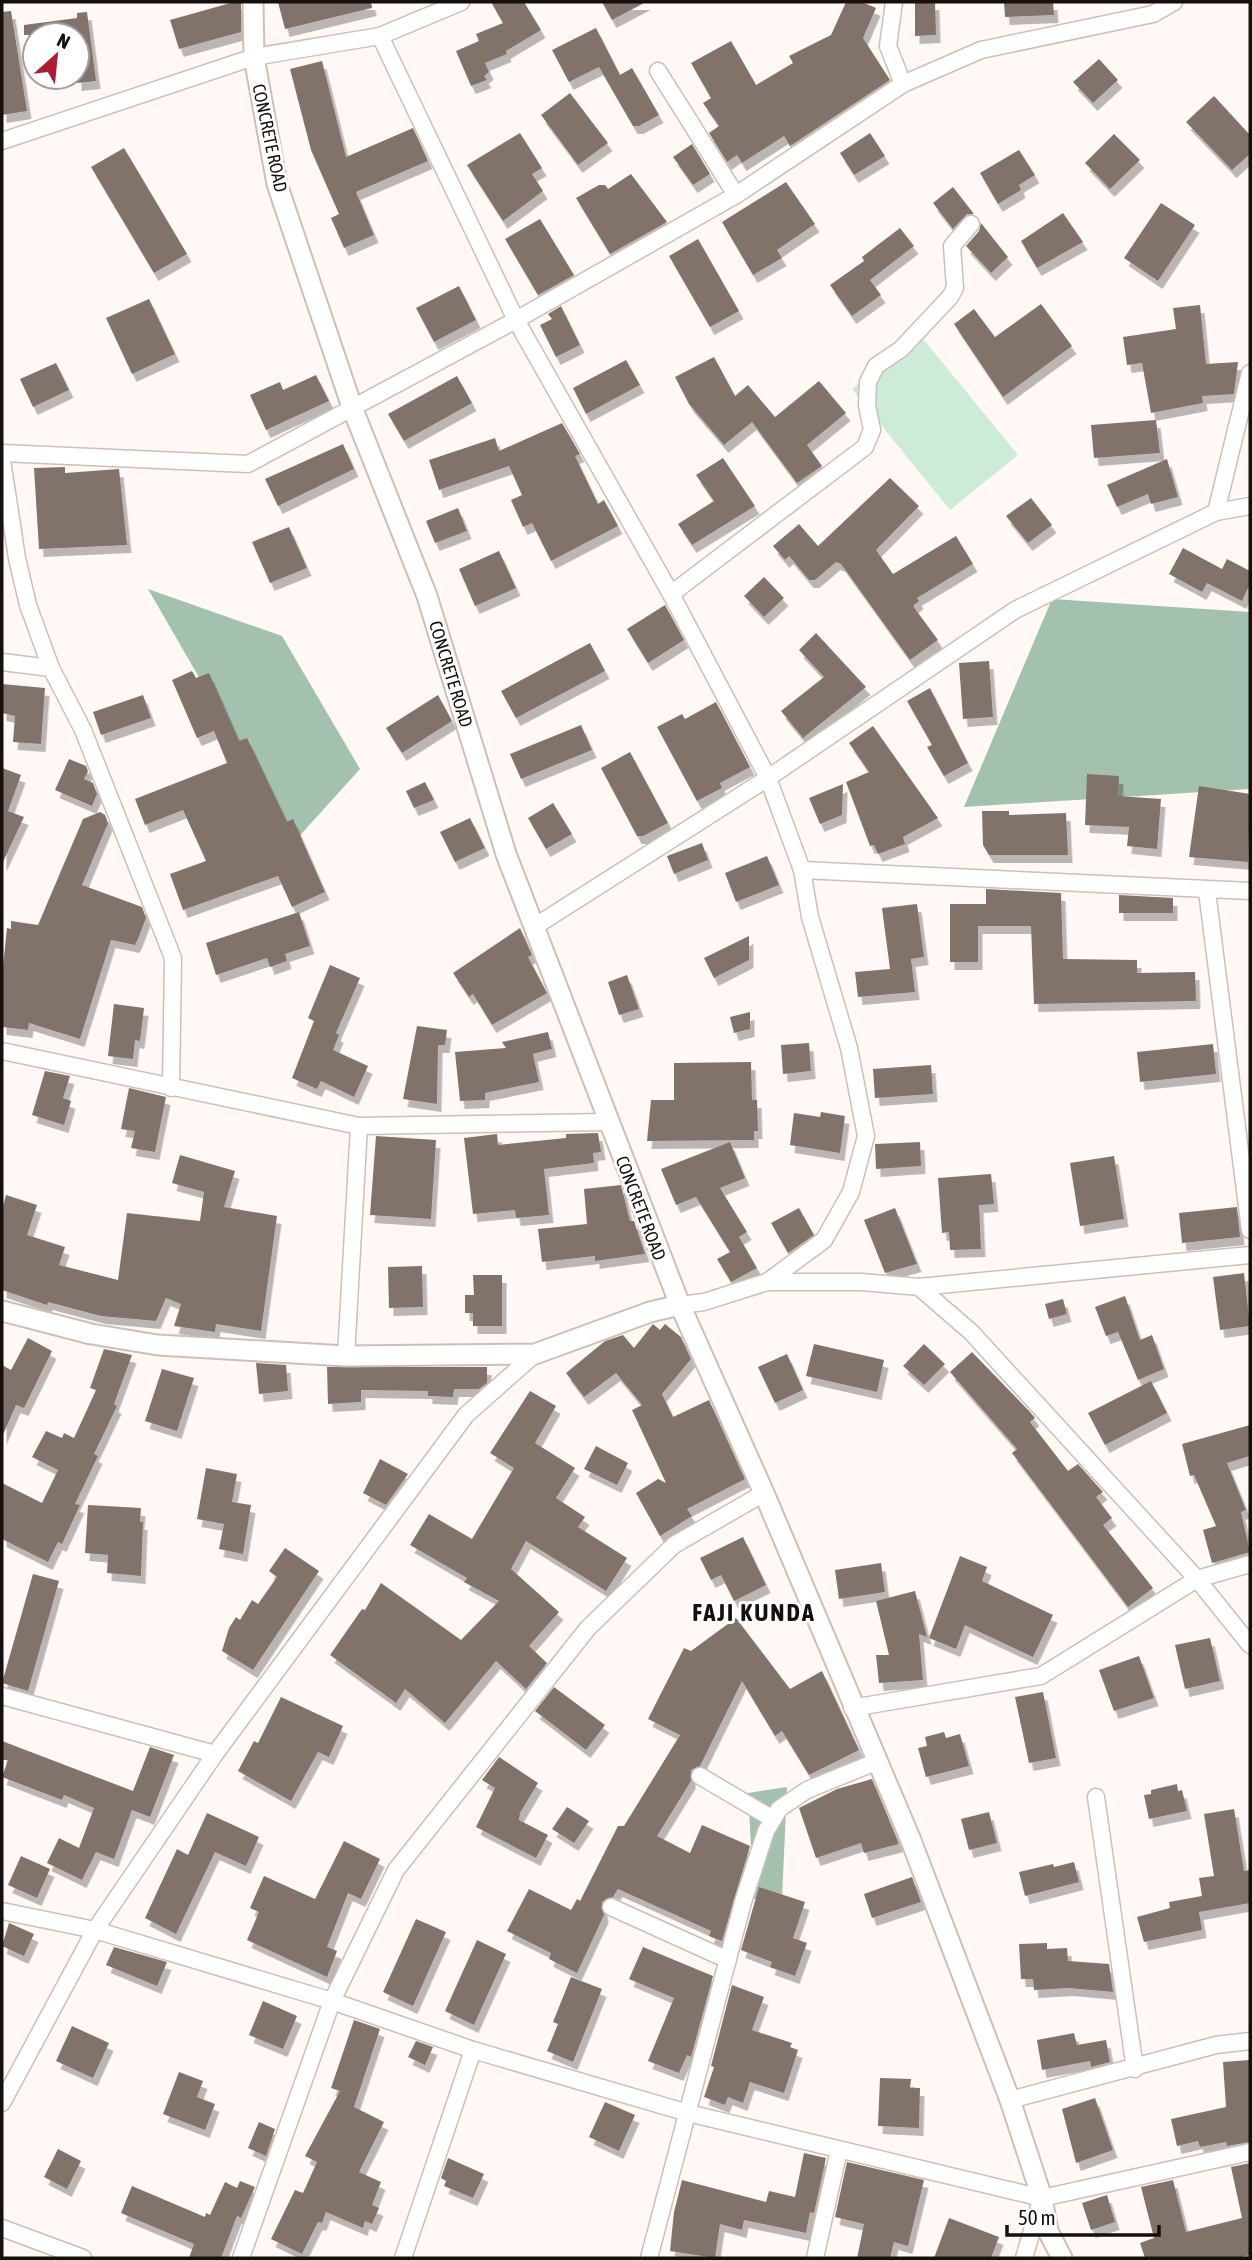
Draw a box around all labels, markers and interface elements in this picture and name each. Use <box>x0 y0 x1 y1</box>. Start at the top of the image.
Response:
north arrow <box>21 21 91 91</box>
text: N <box>54 29 74 53</box>
street label: CONCRETE ROAD <box>248 82 292 194</box>
street label: CONCRETE ROAD <box>425 618 477 730</box>
street label: CONCRETE ROAD <box>612 1153 670 1263</box>
district label: FAJI KUNDA <box>692 1599 816 1626</box>
scale bar <box>1007 2194 1159 2238</box>
text: 50 m <box>1018 2205 1056 2229</box>

